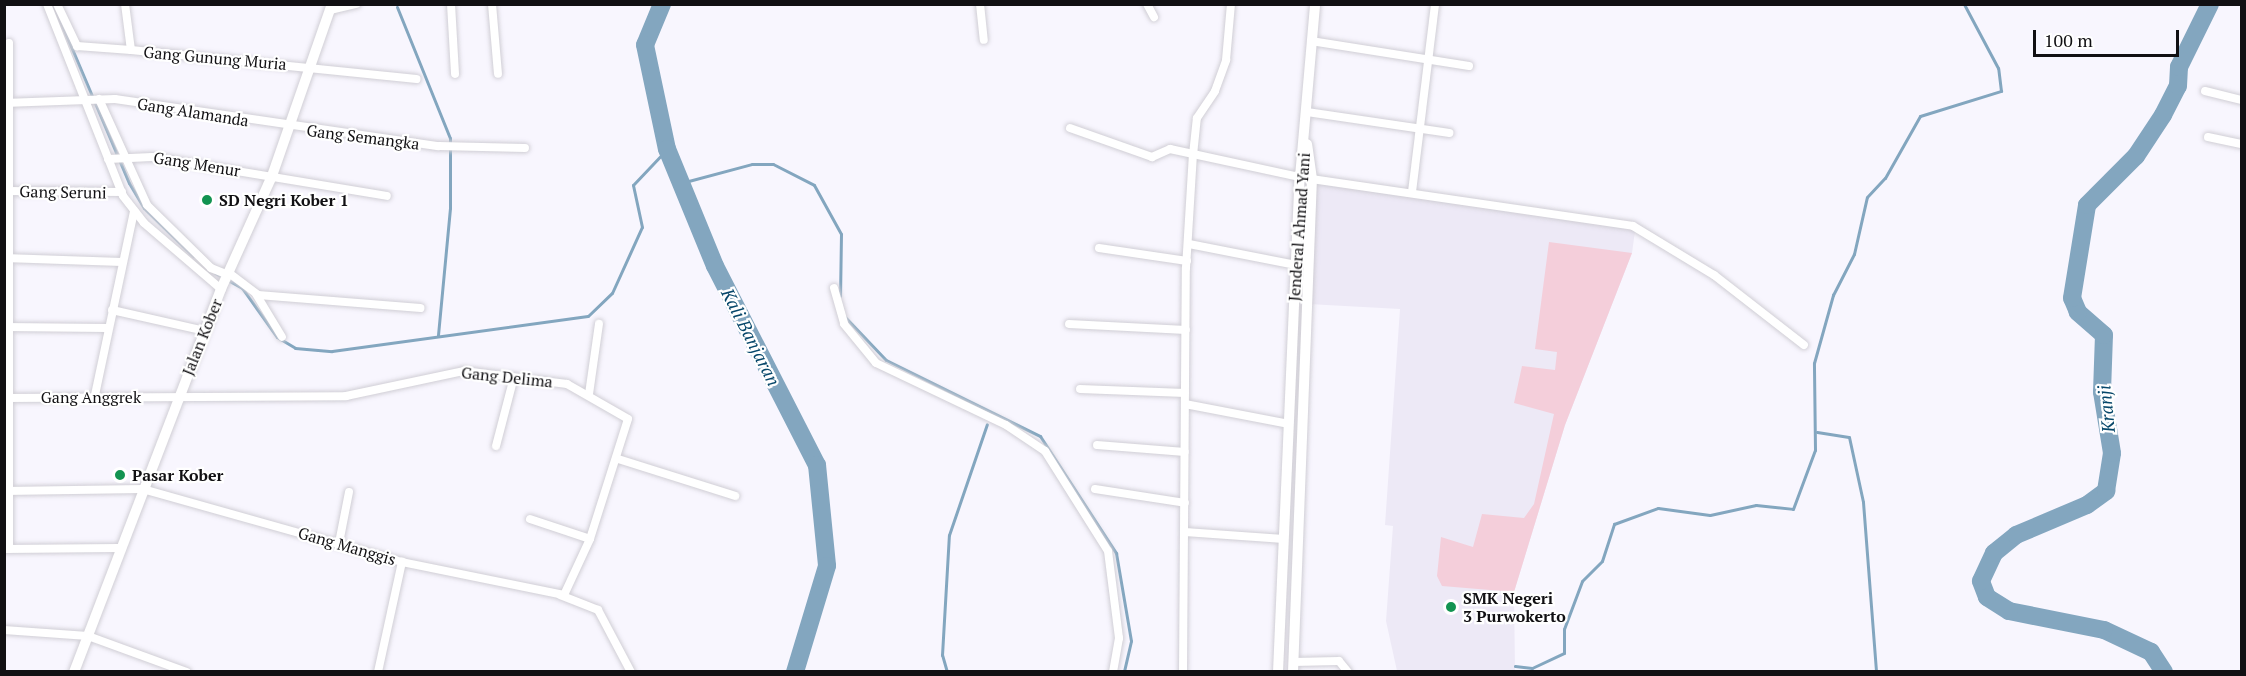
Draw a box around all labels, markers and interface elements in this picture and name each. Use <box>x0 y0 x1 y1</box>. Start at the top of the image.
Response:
scale bar <box>2036 18 2182 56</box>
text: 100 m <box>2044 28 2093 52</box>
street label: Gang Gunung Muria <box>143 42 287 74</box>
street label: Gang Alamanda <box>136 94 250 130</box>
street label: Gang Semangka <box>305 121 421 153</box>
street label: Gang Menur <box>152 148 242 180</box>
street label: Jenderal Ahmad Yani <box>1284 152 1314 302</box>
street label: Gang Seruni <box>19 182 107 202</box>
place label: SD Negri Kober 1 <box>219 190 349 210</box>
marker: SD Negri Kober 1 <box>200 193 214 207</box>
water label: Kali Banjaran <box>717 285 785 389</box>
street label: Jalan Kober <box>178 296 226 378</box>
street label: Gang Delima <box>460 363 554 391</box>
water label: Kranji <box>2093 384 2119 434</box>
street label: Gang Anggrek <box>41 387 141 407</box>
place label: Pasar Kober <box>132 465 223 485</box>
marker: Pasar Kober <box>113 468 127 482</box>
street label: Gang Manggis <box>296 523 398 569</box>
place label: SMK Negeri 3 Purwokerto <box>1463 588 1566 626</box>
marker: SMK Negeri 3 Purwokerto <box>1444 600 1458 614</box>

